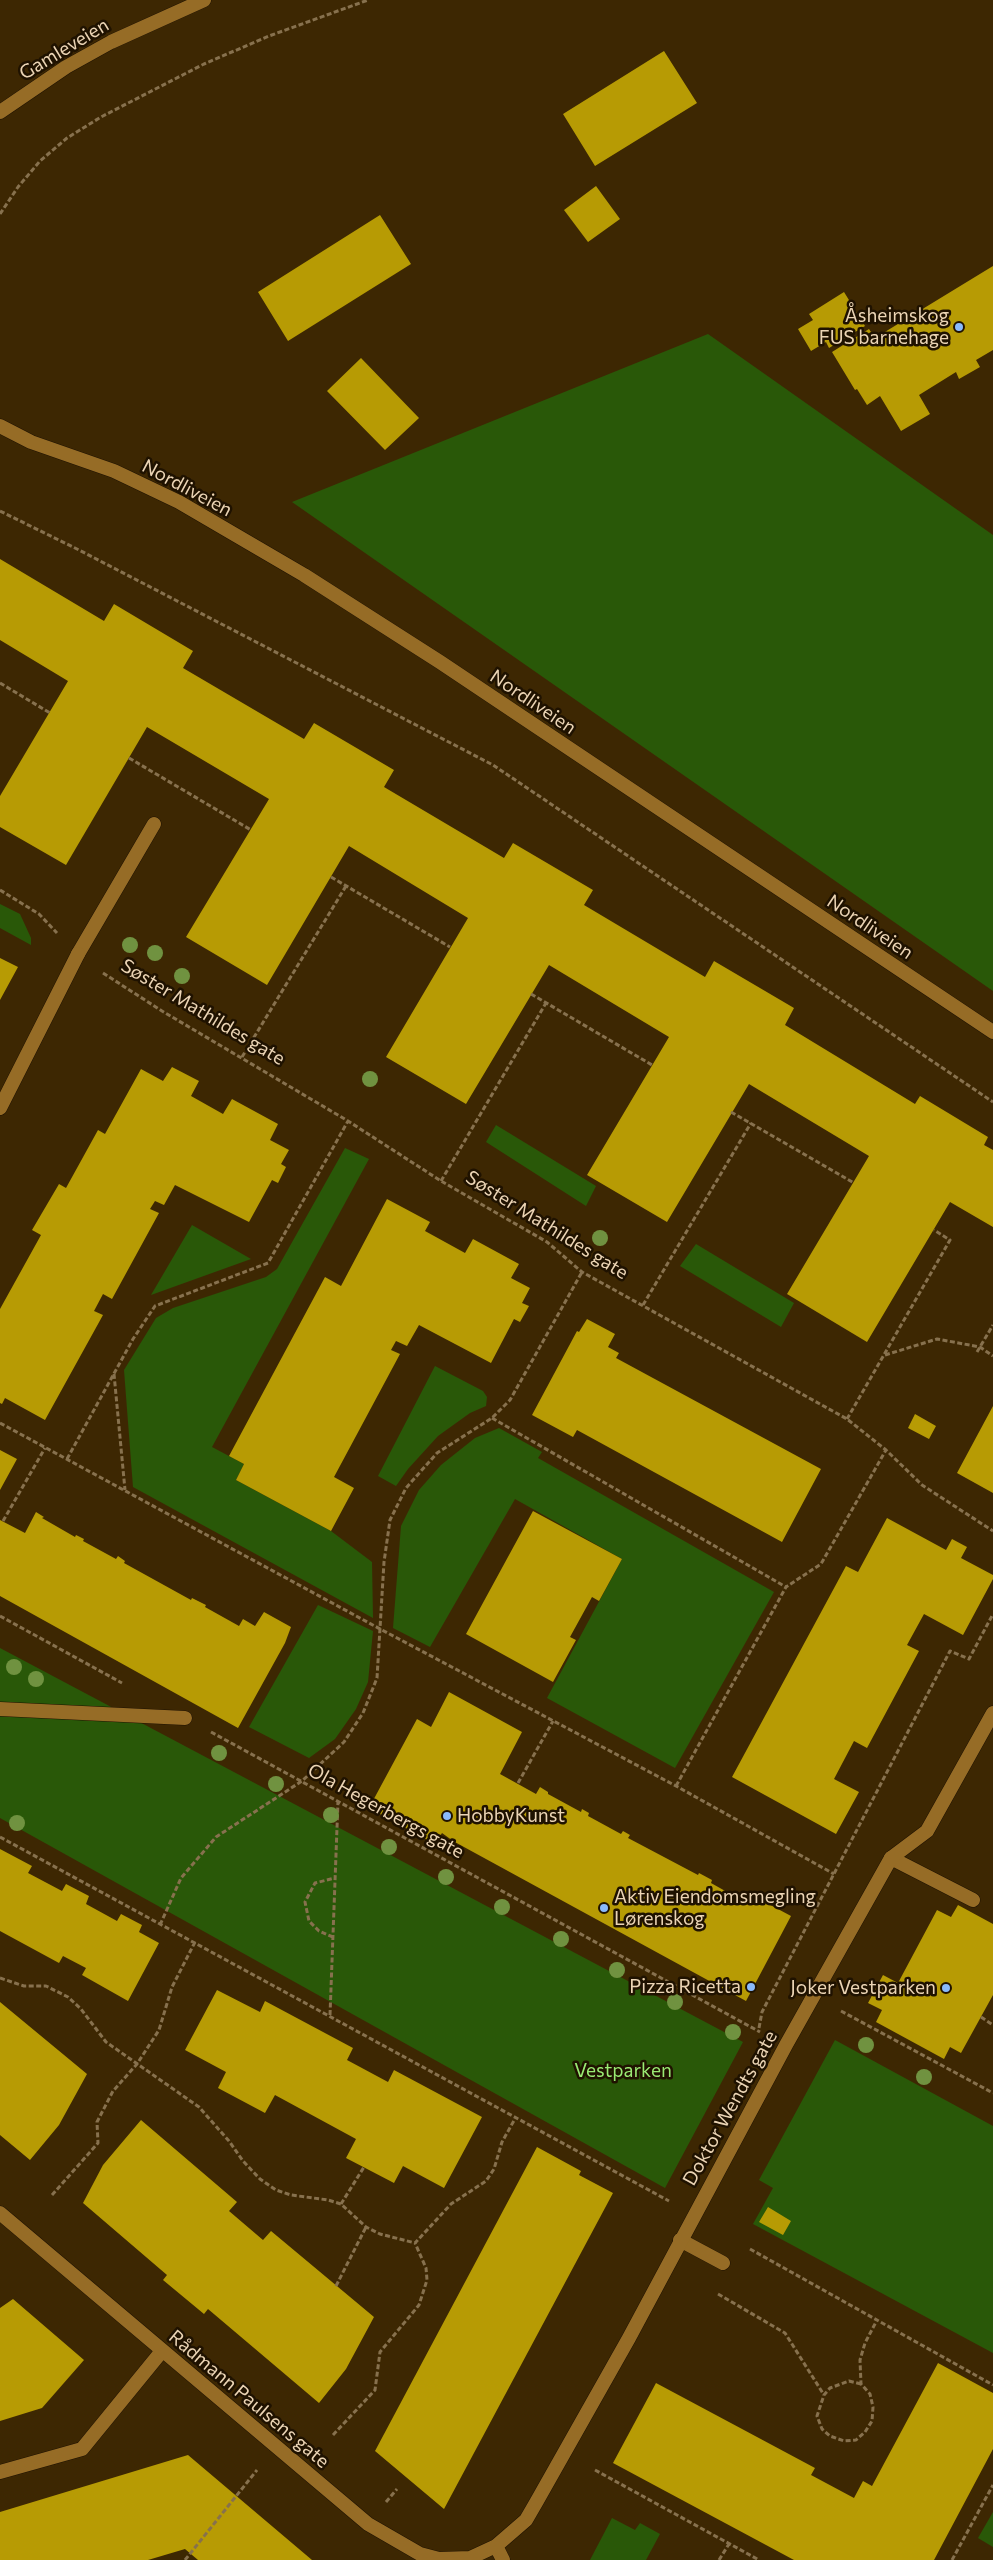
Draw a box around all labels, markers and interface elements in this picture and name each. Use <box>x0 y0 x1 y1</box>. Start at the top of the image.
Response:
street label: Gamleveien <box>15 13 113 85</box>
place label: Åsheimskog FUS barnehage <box>819 305 949 349</box>
marker: Åsheimskog FUS barnehage <box>953 321 965 333</box>
street label: Nordliveien <box>138 455 236 521</box>
street label: Nordliveien <box>486 665 580 739</box>
street label: Nordliveien <box>823 890 917 964</box>
street label: Søster Mathildes gate <box>117 954 289 1070</box>
street label: Søster Mathildes gate <box>462 1166 632 1284</box>
street label: Ola Hegerbergs gate <box>304 1759 468 1863</box>
place label: HobbyKunst <box>457 1805 565 1827</box>
marker: HobbyKunst <box>441 1810 453 1822</box>
place label: Aktiv Eiendomsmegling Lørenskog <box>614 1886 816 1930</box>
marker: Aktiv Eiendomsmegling Lørenskog <box>598 1902 610 1914</box>
place label: Pizza Ricetta <box>629 1976 741 1998</box>
place label: Joker Vestparken <box>790 1977 936 1999</box>
marker: Pizza Ricetta <box>745 1981 757 1993</box>
marker: Joker Vestparken <box>940 1982 952 1994</box>
street label: Doktor Wendts gate <box>678 2027 782 2189</box>
park label: Vestparken <box>574 2060 672 2082</box>
street label: Rådmann Paulsens gate <box>164 2325 334 2473</box>

